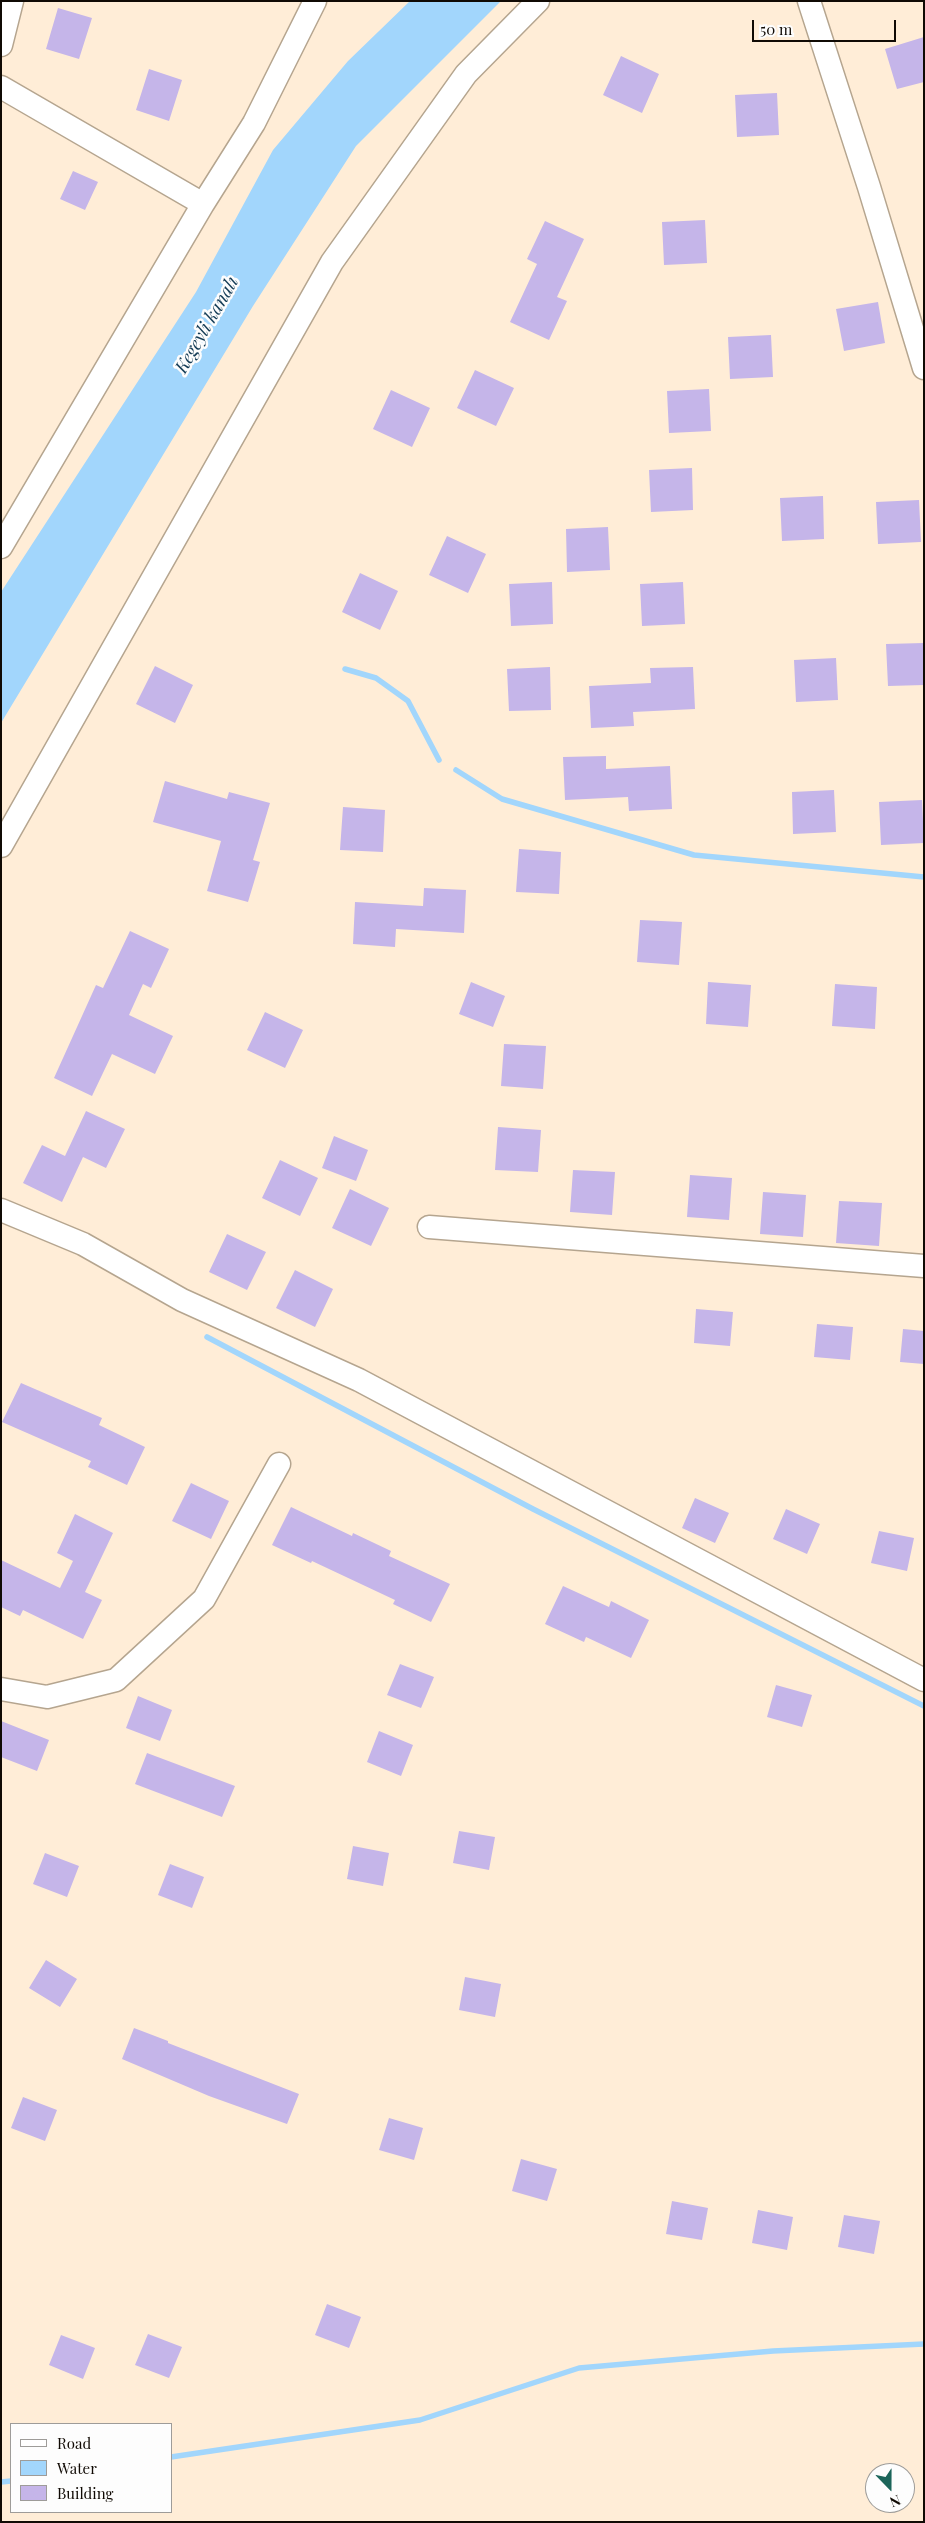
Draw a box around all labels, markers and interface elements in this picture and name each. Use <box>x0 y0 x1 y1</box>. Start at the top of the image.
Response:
scale bar <box>755 10 899 42</box>
text: 50 m <box>760 19 792 39</box>
water label: Kegeyli kanalı <box>171 273 243 377</box>
legend <box>10 2423 172 2513</box>
text: Road <box>57 2433 91 2453</box>
text: Water <box>57 2458 97 2478</box>
north arrow <box>865 2463 915 2513</box>
text: Building <box>57 2483 113 2503</box>
text: N <box>887 2491 904 2512</box>

